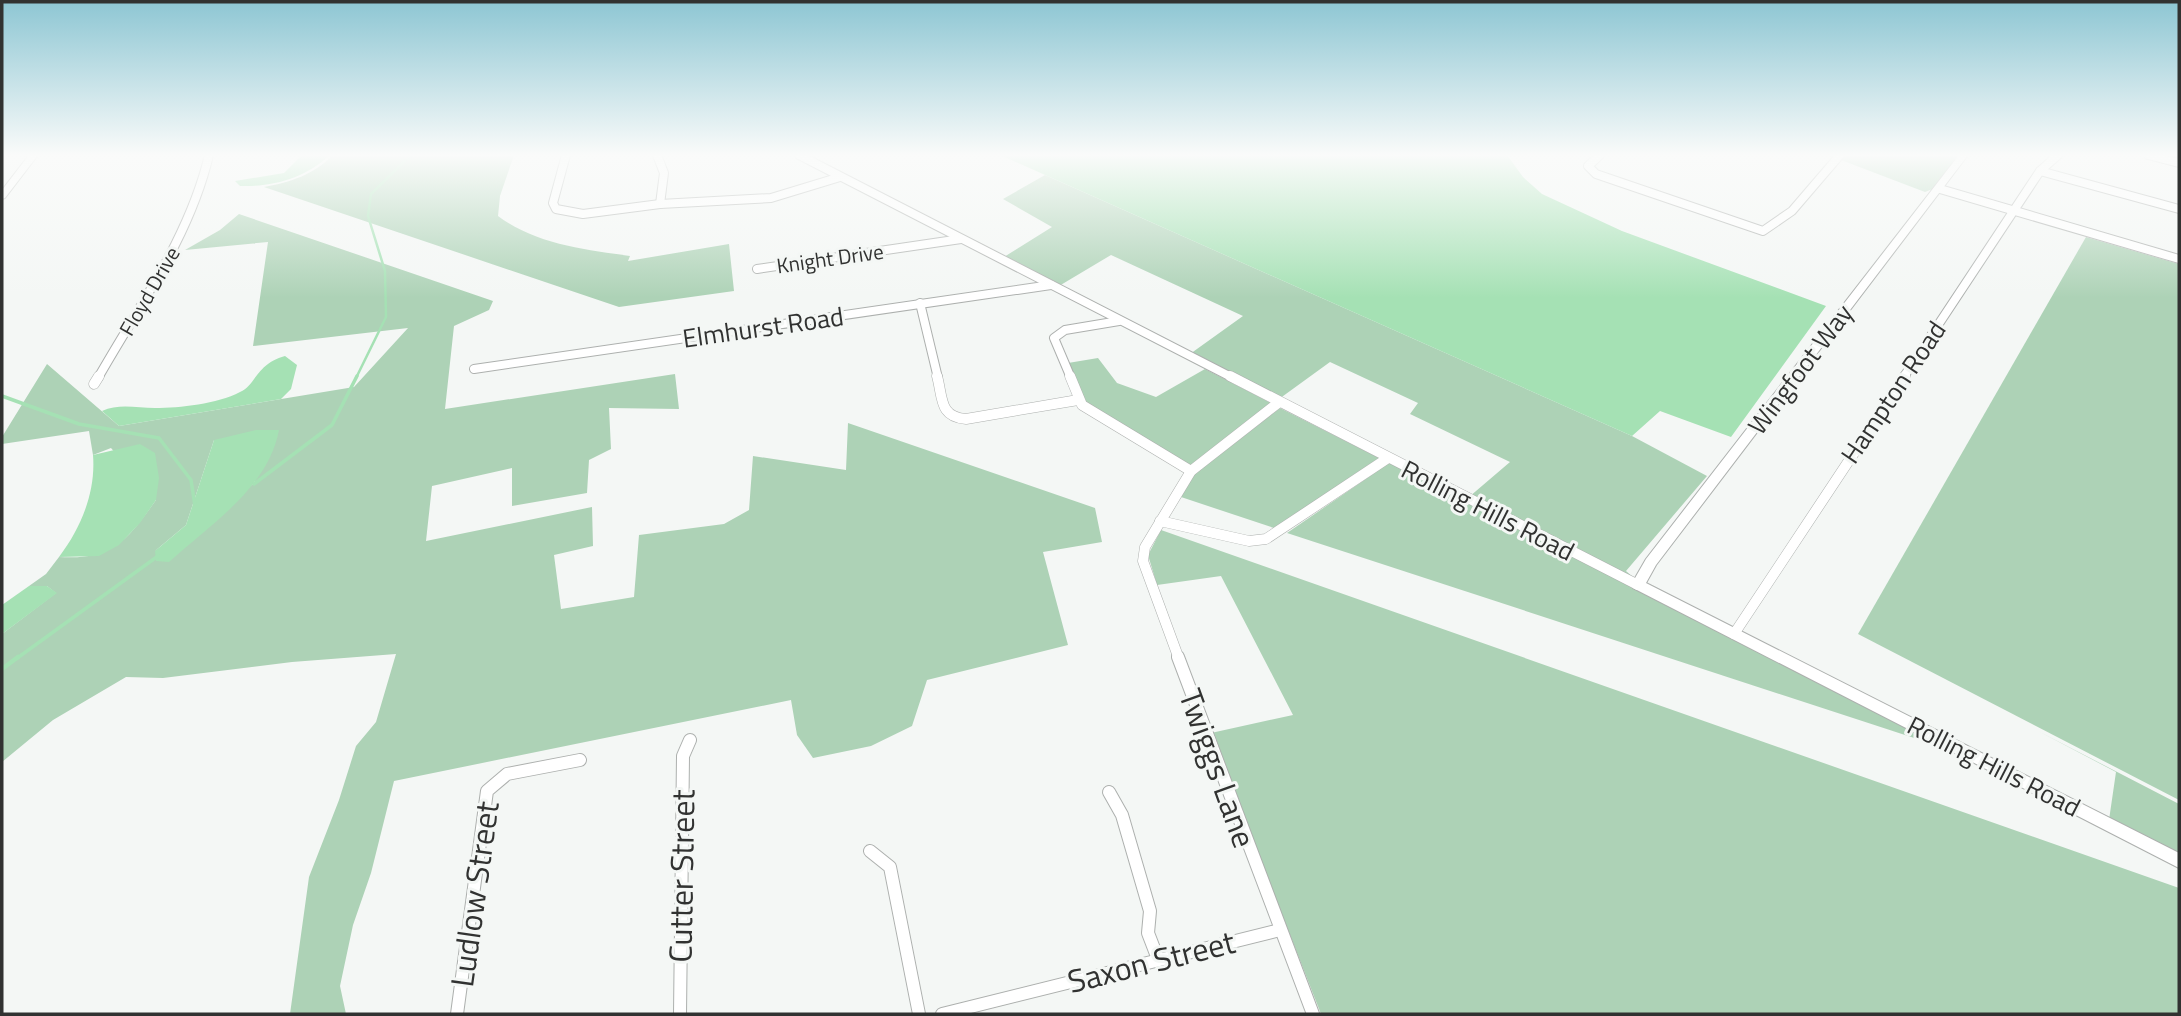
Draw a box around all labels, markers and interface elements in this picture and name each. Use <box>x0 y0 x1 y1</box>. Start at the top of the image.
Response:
street label: Knight Drive <box>774 235 886 281</box>
street label: Floyd Drive <box>111 240 187 342</box>
street label: Wingfoot Way <box>1738 295 1862 443</box>
street label: Elmhurst Road <box>680 296 846 358</box>
street label: Hampton Road <box>1831 313 1955 471</box>
street label: Rolling Hills Road <box>1395 450 1581 570</box>
street label: Twiggs Lane <box>1167 682 1269 854</box>
street label: Rolling Hills Road <box>1901 706 2087 826</box>
street label: Cutter Street <box>655 789 707 963</box>
street label: Ludlow Street <box>437 798 511 990</box>
street label: Saxon Street <box>1062 917 1240 1005</box>

